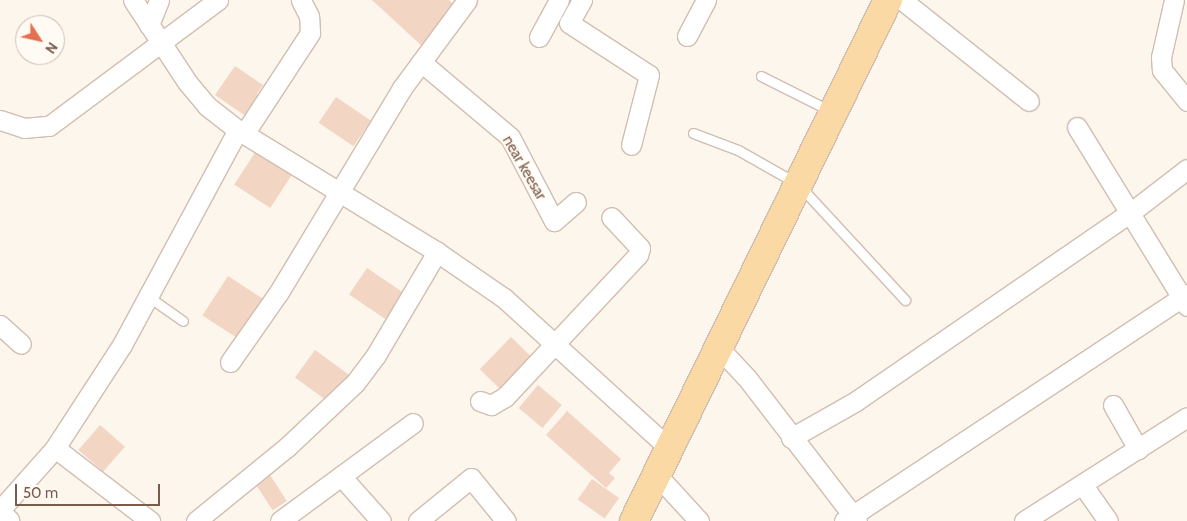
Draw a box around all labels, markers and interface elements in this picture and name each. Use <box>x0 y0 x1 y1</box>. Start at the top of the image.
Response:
north arrow <box>15 15 65 65</box>
text: N <box>41 39 62 57</box>
street label: near keesar <box>498 133 550 203</box>
scale bar <box>18 474 162 506</box>
text: 50 m <box>23 484 58 502</box>

